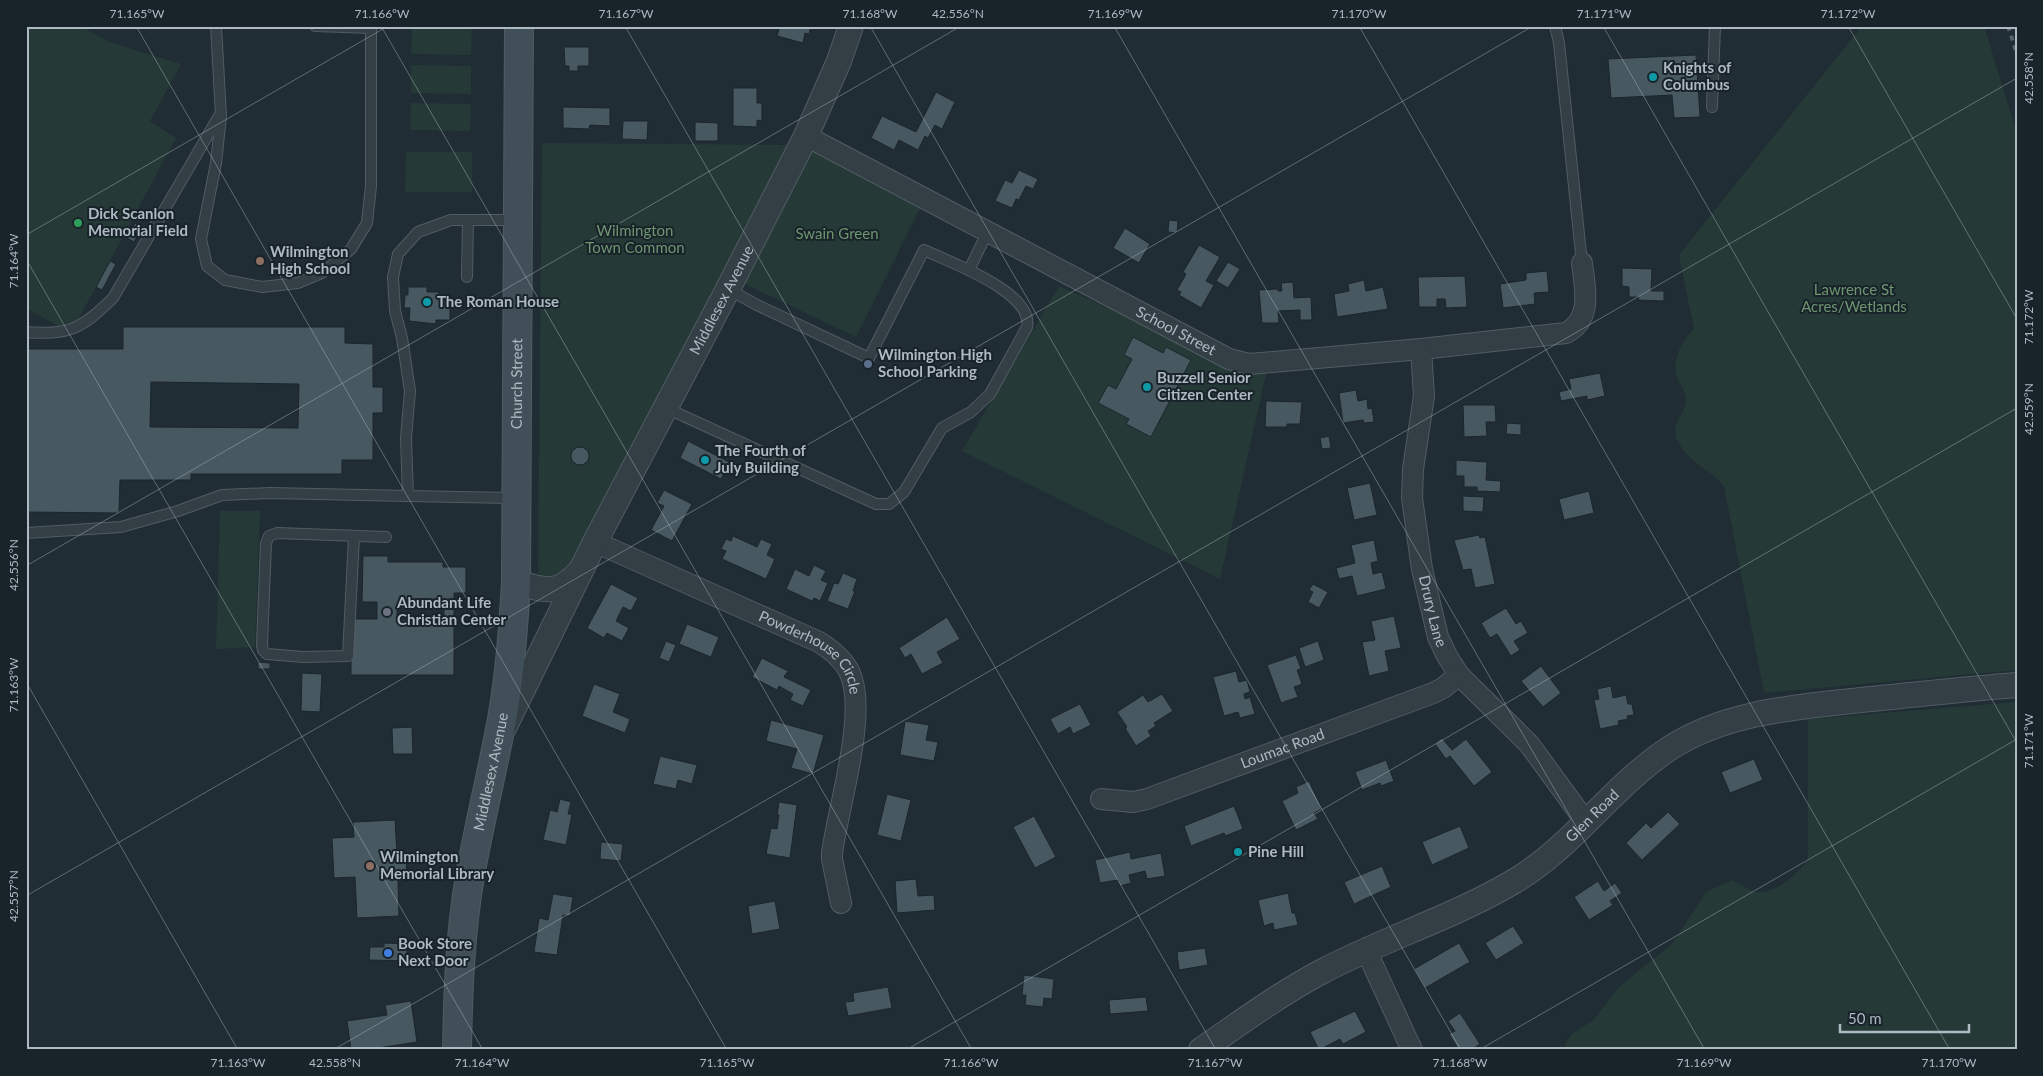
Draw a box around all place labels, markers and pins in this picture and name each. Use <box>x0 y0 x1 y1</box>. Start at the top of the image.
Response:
place label: Knights of Columbus <box>1663 58 1732 93</box>
marker: Knights of Columbus <box>1647 71 1659 83</box>
place label: Dick Scanlon Memorial Field <box>88 204 188 239</box>
marker: Dick Scanlon Memorial Field <box>72 217 84 229</box>
place label: Wilmington High School <box>270 242 350 277</box>
marker: Wilmington High School <box>254 255 266 267</box>
place label: The Roman House <box>437 292 559 310</box>
marker: The Roman House <box>421 296 433 308</box>
place label: Wilmington High School Parking <box>878 345 992 380</box>
marker: Wilmington High School Parking <box>862 358 874 370</box>
place label: Buzzell Senior Citizen Center <box>1157 368 1253 403</box>
marker: Buzzell Senior Citizen Center <box>1141 381 1153 393</box>
place label: The Fourth of July Building <box>715 441 807 476</box>
marker: The Fourth of July Building <box>699 454 711 466</box>
place label: Abundant Life Christian Center <box>396 593 506 628</box>
marker: Abundant Life Christian Center <box>381 606 393 618</box>
place label: Pine Hill <box>1248 842 1304 860</box>
marker: Pine Hill <box>1232 846 1244 858</box>
place label: Wilmington Memorial Library <box>380 847 494 882</box>
marker: Wilmington Memorial Library <box>364 860 376 872</box>
place label: Book Store Next Door <box>398 934 472 969</box>
marker: Book Store Next Door <box>382 947 394 959</box>

